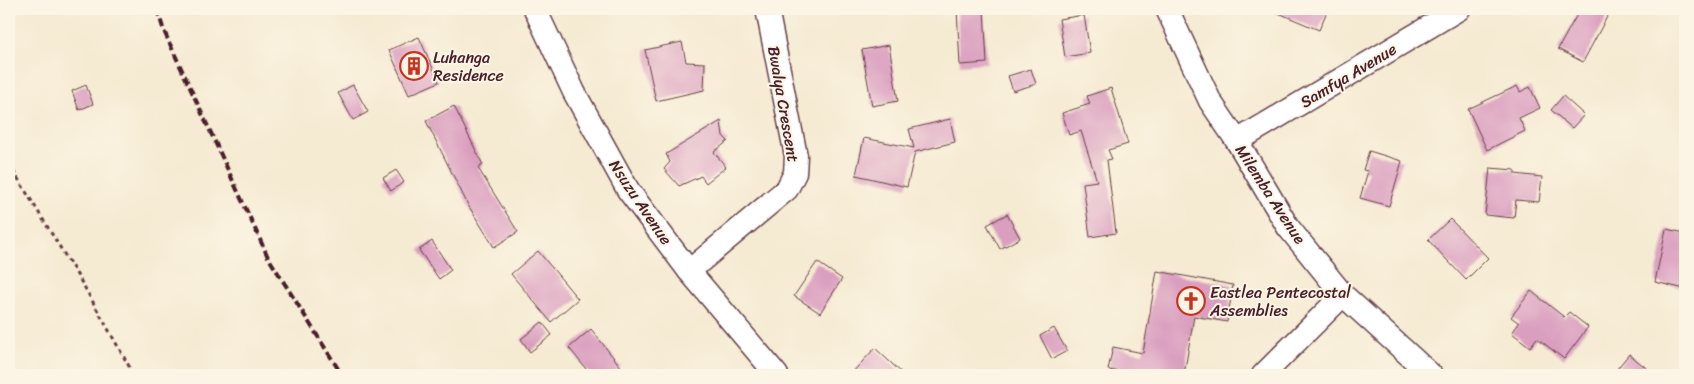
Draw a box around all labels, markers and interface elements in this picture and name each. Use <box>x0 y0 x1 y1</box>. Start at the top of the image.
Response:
street label: Samfya Avenue <box>1294 35 1402 116</box>
place label: Luhanga Residence <box>433 43 504 90</box>
street label: Bwalya Crescent <box>759 44 808 165</box>
building icon: Luhanga Residence <box>399 51 429 81</box>
street label: Milemba Avenue <box>1227 138 1314 250</box>
street label: Nsuzu Avenue <box>601 153 680 251</box>
place label: Eastlea Pentecostal Assemblies <box>1209 278 1351 325</box>
church icon: Eastlea Pentecostal Assemblies <box>1176 286 1206 316</box>

